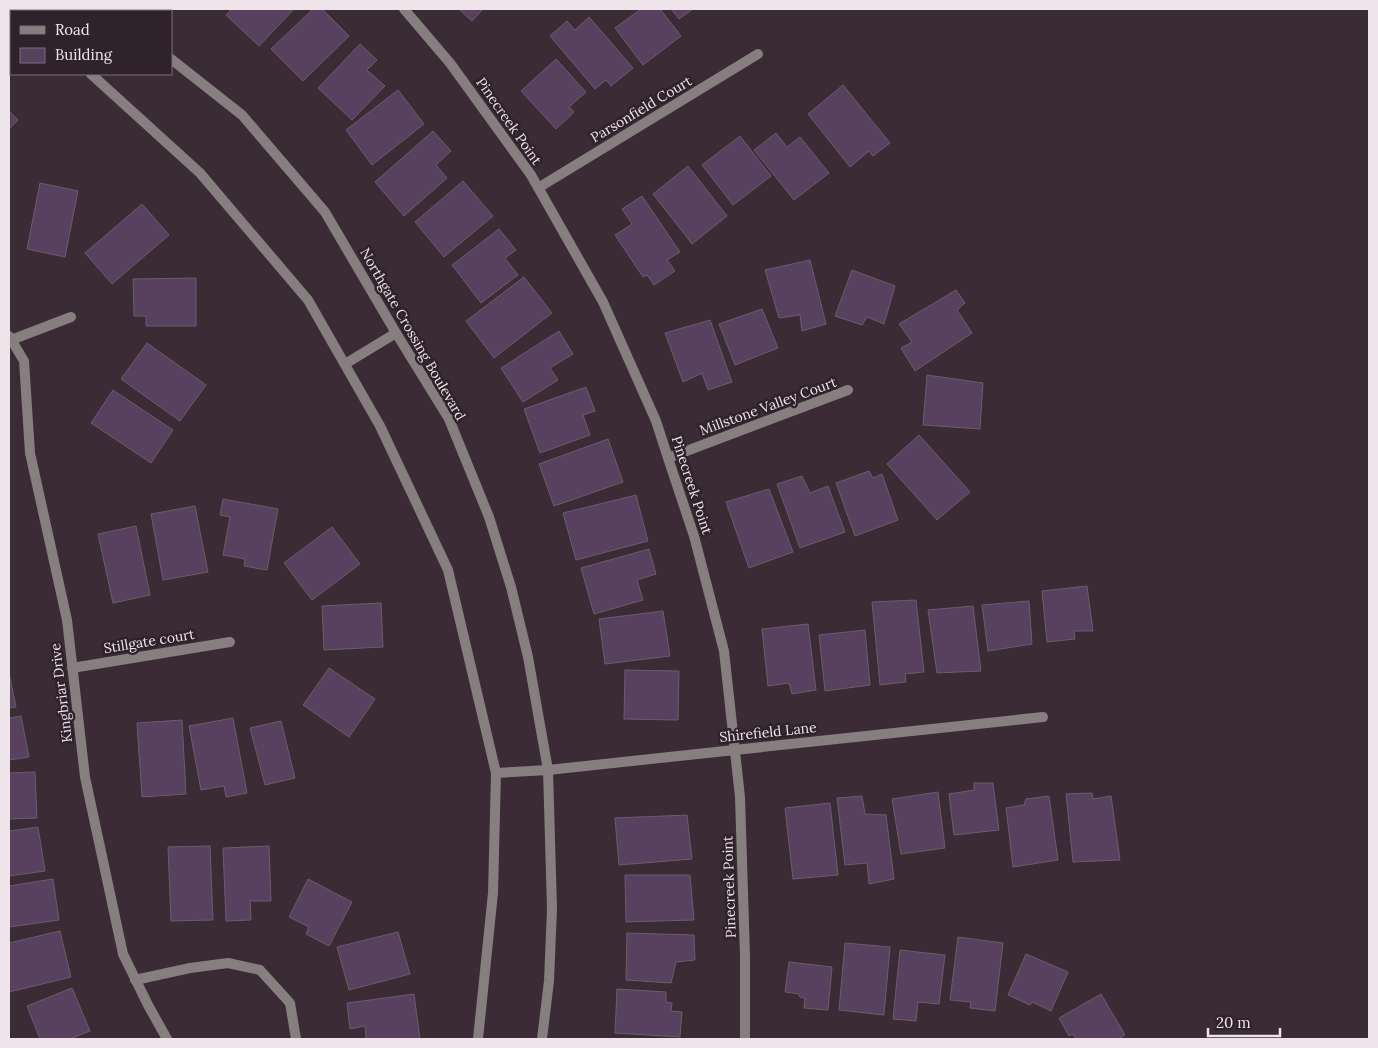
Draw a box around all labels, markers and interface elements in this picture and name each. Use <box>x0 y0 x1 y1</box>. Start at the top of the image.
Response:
legend <box>10 10 172 75</box>
text: Road <box>55 20 90 39</box>
text: Building <box>55 45 113 64</box>
street label: Parsonfield Court <box>587 71 695 146</box>
street label: Pinecreek Point <box>472 74 546 169</box>
street label: Northgate Crossing Boulevard <box>356 245 470 423</box>
street label: Millstone Valley Court <box>697 373 839 439</box>
street label: Pinecreek Point <box>668 434 717 537</box>
street label: Stillgate court <box>102 625 196 657</box>
street label: Kingbriar Drive <box>46 642 76 744</box>
street label: Shirefield Lane <box>718 718 818 746</box>
street label: Pinecreek Point <box>718 835 740 938</box>
scale bar <box>1208 1006 1280 1038</box>
text: 20 m <box>1216 1013 1251 1032</box>

